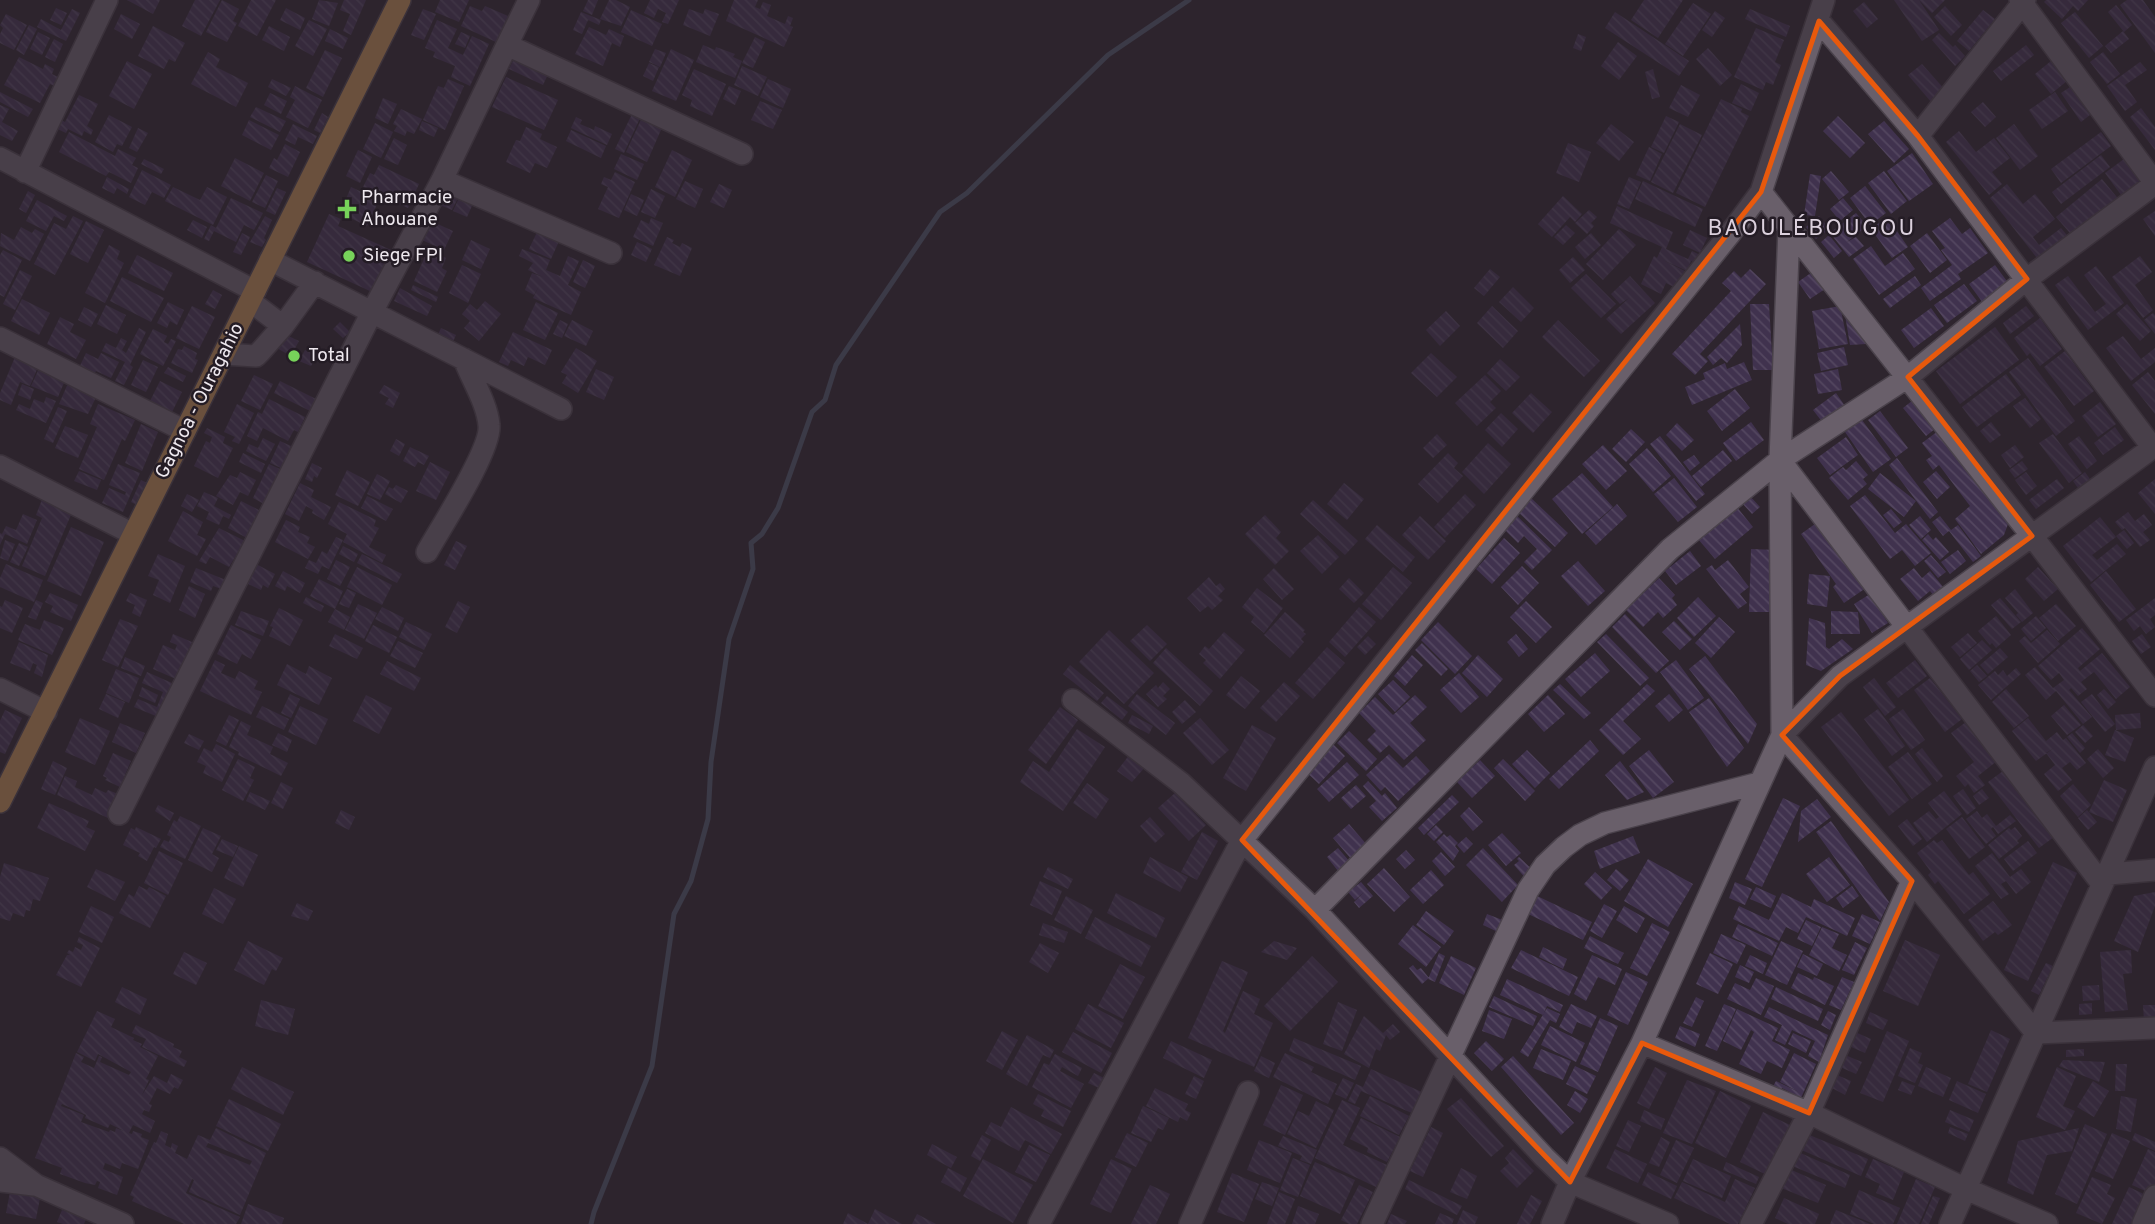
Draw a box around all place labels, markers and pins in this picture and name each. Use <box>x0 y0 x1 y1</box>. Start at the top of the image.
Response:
place label: Pharmacie Ahouane <box>361 186 452 232</box>
marker: Pharmacie Ahouane <box>339 201 355 217</box>
place label: Siege FPI <box>363 244 443 268</box>
marker: Siege FPI <box>341 248 357 264</box>
place label: Total <box>308 344 350 368</box>
marker: Total <box>286 348 302 364</box>

